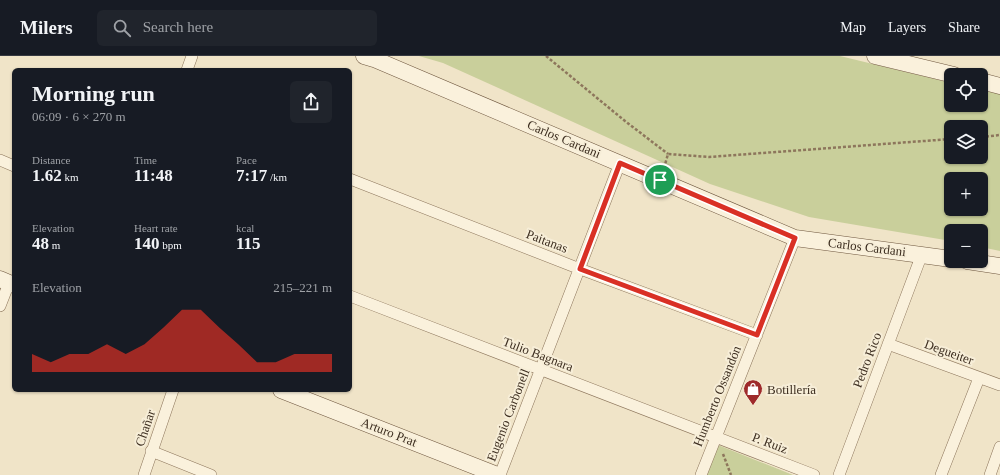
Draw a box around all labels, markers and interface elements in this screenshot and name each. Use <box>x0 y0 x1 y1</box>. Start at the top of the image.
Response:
search box <box>97 10 377 46</box>
text: Milers <box>20 17 73 38</box>
icon: search <box>111 17 133 39</box>
text: Search here <box>143 19 213 35</box>
text: Map <box>840 20 866 35</box>
text: Layers <box>888 20 926 35</box>
text: Share <box>948 20 980 35</box>
map controls <box>944 68 988 268</box>
button: locate <box>944 68 988 112</box>
text: Morning run <box>32 81 155 106</box>
button: share <box>290 81 332 123</box>
text: 06:09 · 6 × 270 m <box>32 109 126 124</box>
street label: Carlos Cardani <box>525 117 603 161</box>
button: layers <box>944 120 988 164</box>
text: Distance <box>32 154 70 166</box>
text: Time <box>134 154 157 166</box>
text: Pace <box>236 154 257 166</box>
pin <box>643 163 677 197</box>
text: 1.62 <box>32 166 62 185</box>
text: 11:48 <box>134 166 173 185</box>
text: 7:17 <box>236 166 267 185</box>
icon: arrive <box>649 169 671 191</box>
text: km <box>62 171 79 183</box>
text: /km <box>267 171 287 183</box>
button: + <box>944 172 988 216</box>
text: Elevation <box>32 222 74 234</box>
text: Heart rate <box>134 222 178 234</box>
text: kcal <box>236 222 254 234</box>
button: − <box>944 224 988 268</box>
street label: Paitanas <box>524 226 570 256</box>
text: 48 <box>32 234 49 253</box>
text: 140 <box>134 234 160 253</box>
text: 115 <box>236 234 261 253</box>
street label: Carlos Cardani <box>827 235 907 259</box>
text: m <box>49 239 60 251</box>
text: bpm <box>160 239 182 251</box>
text: Elevation <box>32 280 82 295</box>
text: 215–221 m <box>273 280 332 295</box>
street label: Pedro Rico <box>850 330 884 390</box>
street label: Tulio Bagnara <box>501 334 576 374</box>
street label: Degueiter <box>922 336 976 368</box>
street label: Humberto Ossandón <box>690 343 744 449</box>
street label: Eugenio Carbonell <box>483 366 533 463</box>
shop icon: Botillería <box>742 378 764 406</box>
place label: Botillería <box>767 382 816 397</box>
street label: Chañar <box>132 407 158 448</box>
street label: Arturo Prat <box>359 414 420 450</box>
street label: P. Ruiz <box>750 429 790 457</box>

